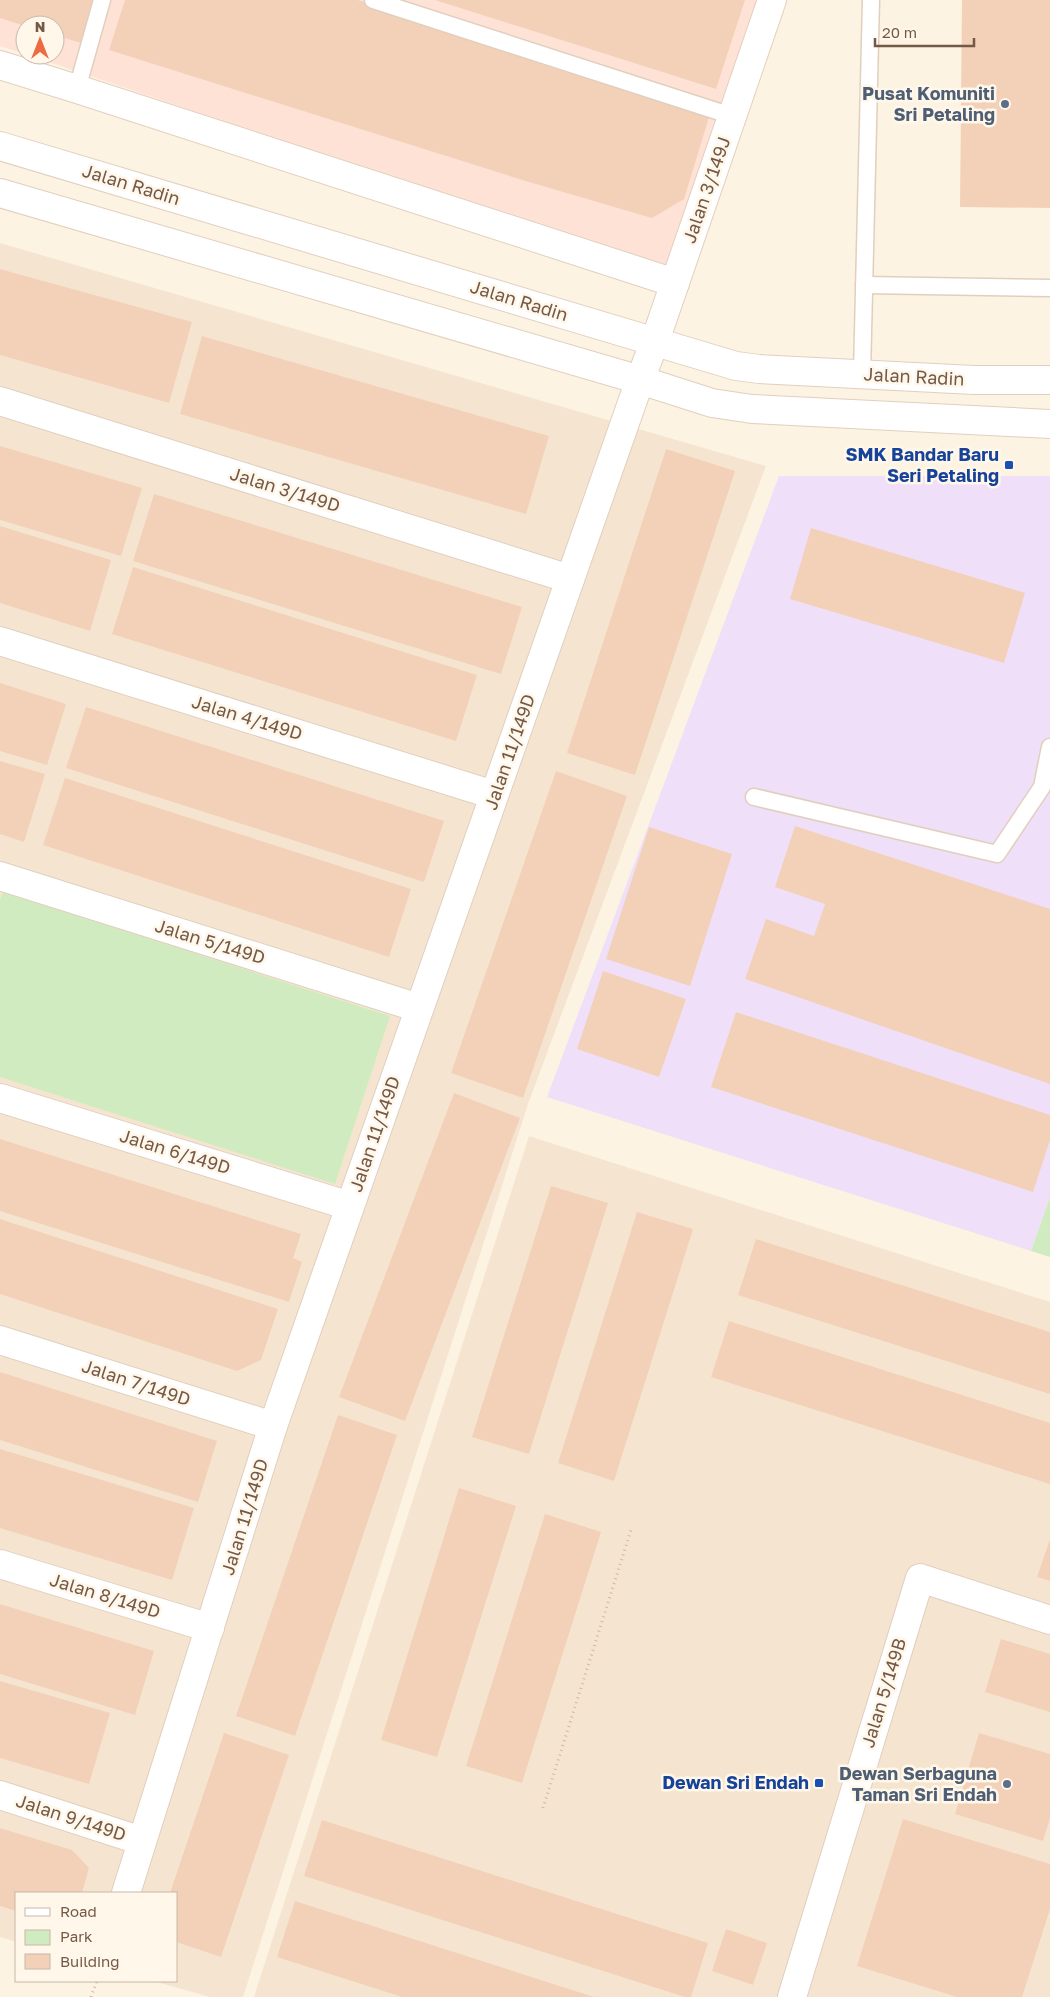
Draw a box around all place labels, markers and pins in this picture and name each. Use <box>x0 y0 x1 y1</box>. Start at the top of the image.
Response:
place label: Pusat Komuniti Sri Petaling <box>862 82 995 125</box>
marker: Pusat Komuniti Sri Petaling <box>999 98 1011 110</box>
place label: SMK Bandar Baru Seri Petaling <box>845 443 999 486</box>
marker: SMK Bandar Baru Seri Petaling <box>1003 459 1015 471</box>
place label: Dewan Serbaguna Taman Sri Endah <box>839 1762 997 1805</box>
place label: Dewan Sri Endah <box>662 1771 809 1793</box>
marker: Dewan Sri Endah <box>813 1777 825 1789</box>
marker: Dewan Serbaguna Taman Sri Endah <box>1001 1778 1013 1790</box>

